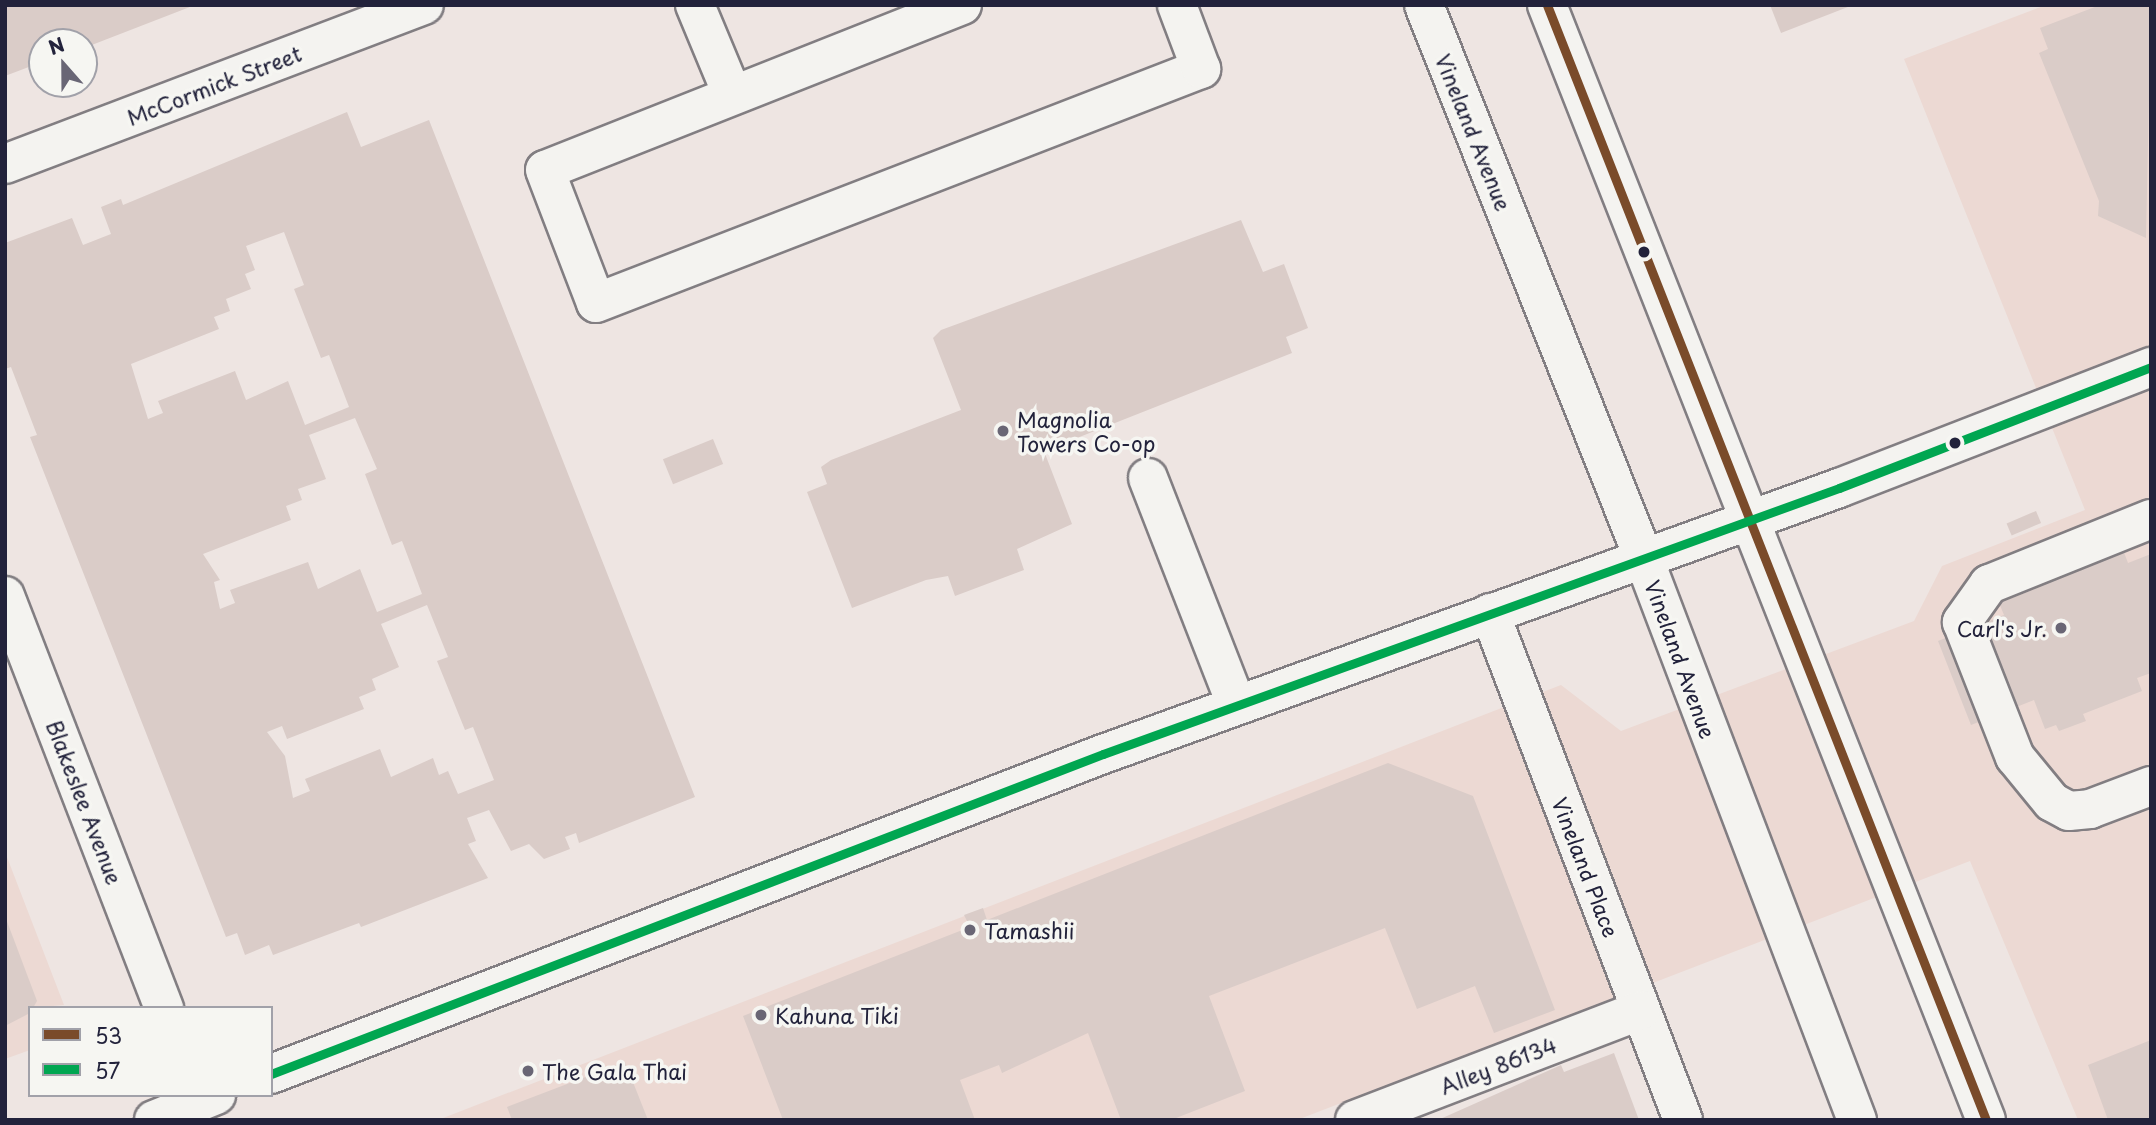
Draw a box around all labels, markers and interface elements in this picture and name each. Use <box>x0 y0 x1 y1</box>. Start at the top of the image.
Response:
north arrow <box>28 28 98 98</box>
text: N <box>44 29 68 61</box>
street label: McCormick Street <box>123 40 305 130</box>
street label: Vineland Avenue <box>1431 50 1517 214</box>
unlabelled marker <box>1637 245 1651 259</box>
place label: Magnolia Towers Co-op <box>1017 406 1154 456</box>
marker: Magnolia Towers Co-op <box>995 423 1011 439</box>
unlabelled marker <box>1948 436 1962 450</box>
street label: Vineland Avenue <box>1641 577 1721 741</box>
place label: Carl's Jr. <box>1956 615 2047 641</box>
marker: Carl's Jr. <box>2053 620 2069 636</box>
street label: Blakeslee Avenue <box>42 716 128 888</box>
street label: Vineland Place <box>1548 793 1624 941</box>
place label: Tamashii <box>984 917 1075 943</box>
marker: Tamashii <box>962 922 978 938</box>
place label: Kahuna Tiki <box>775 1002 898 1028</box>
legend <box>28 1006 273 1097</box>
marker: Kahuna Tiki <box>753 1007 769 1023</box>
text: 53 <box>95 1019 122 1051</box>
street label: Alley 86134 <box>1436 1031 1560 1099</box>
text: 57 <box>95 1054 120 1086</box>
place label: The Gala Thai <box>542 1058 687 1084</box>
marker: The Gala Thai <box>520 1063 536 1079</box>

